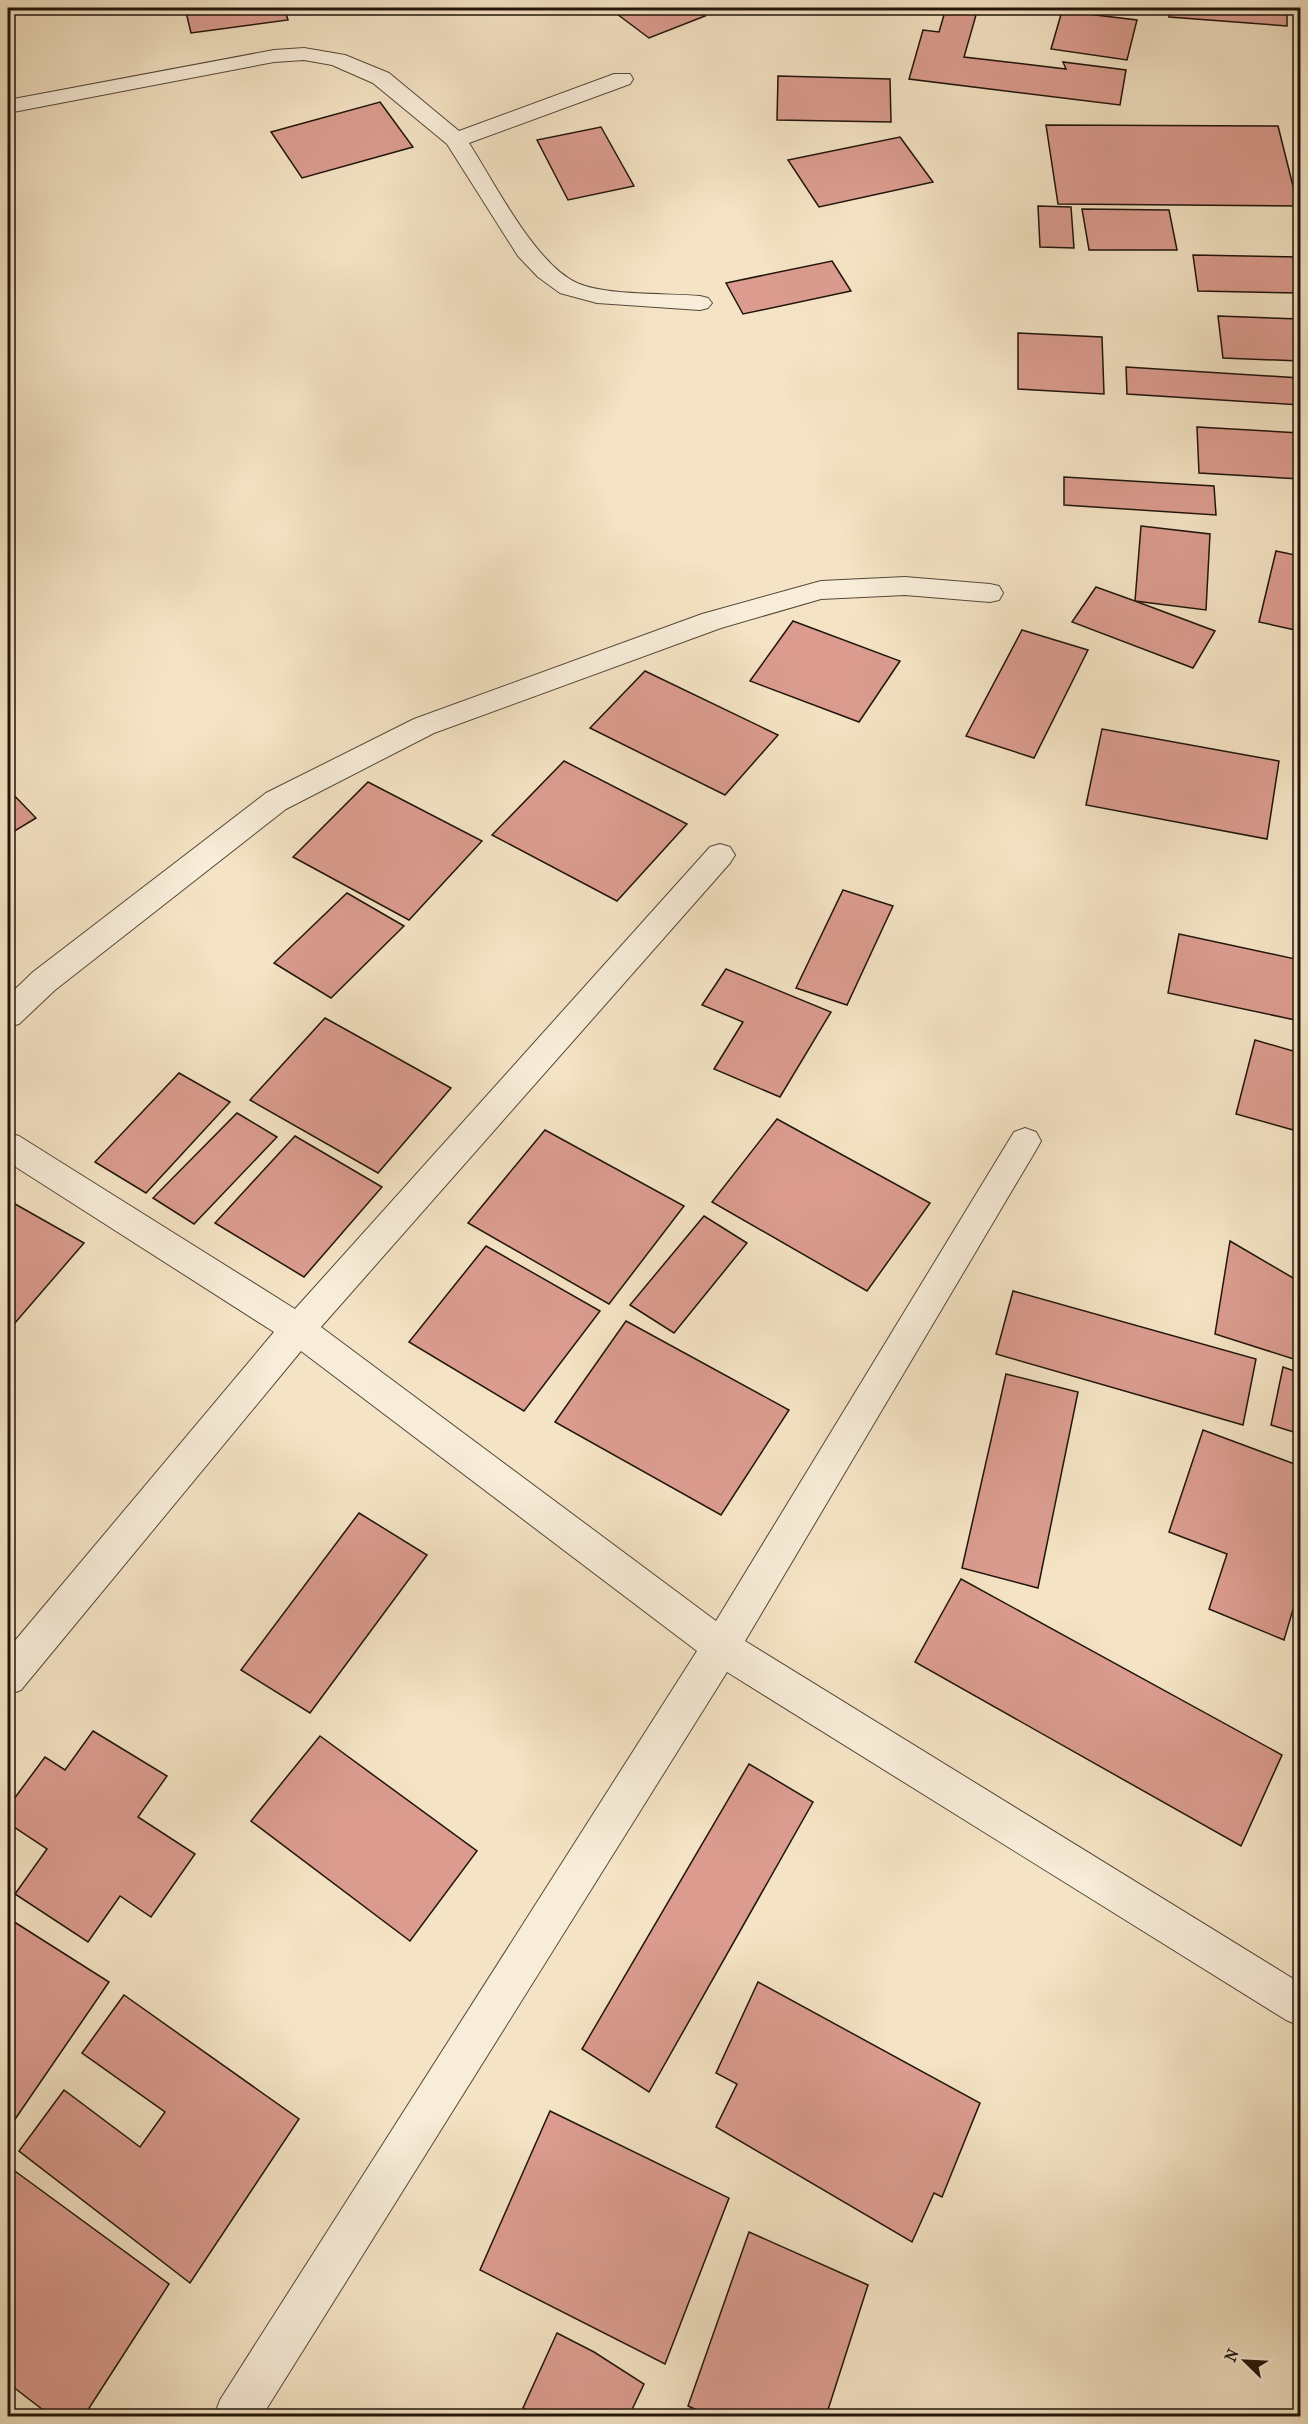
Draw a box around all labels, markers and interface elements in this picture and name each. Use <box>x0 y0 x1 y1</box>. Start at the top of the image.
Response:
north arrow <box>1215 2331 1275 2391</box>
text: N <box>1221 2345 1243 2365</box>

